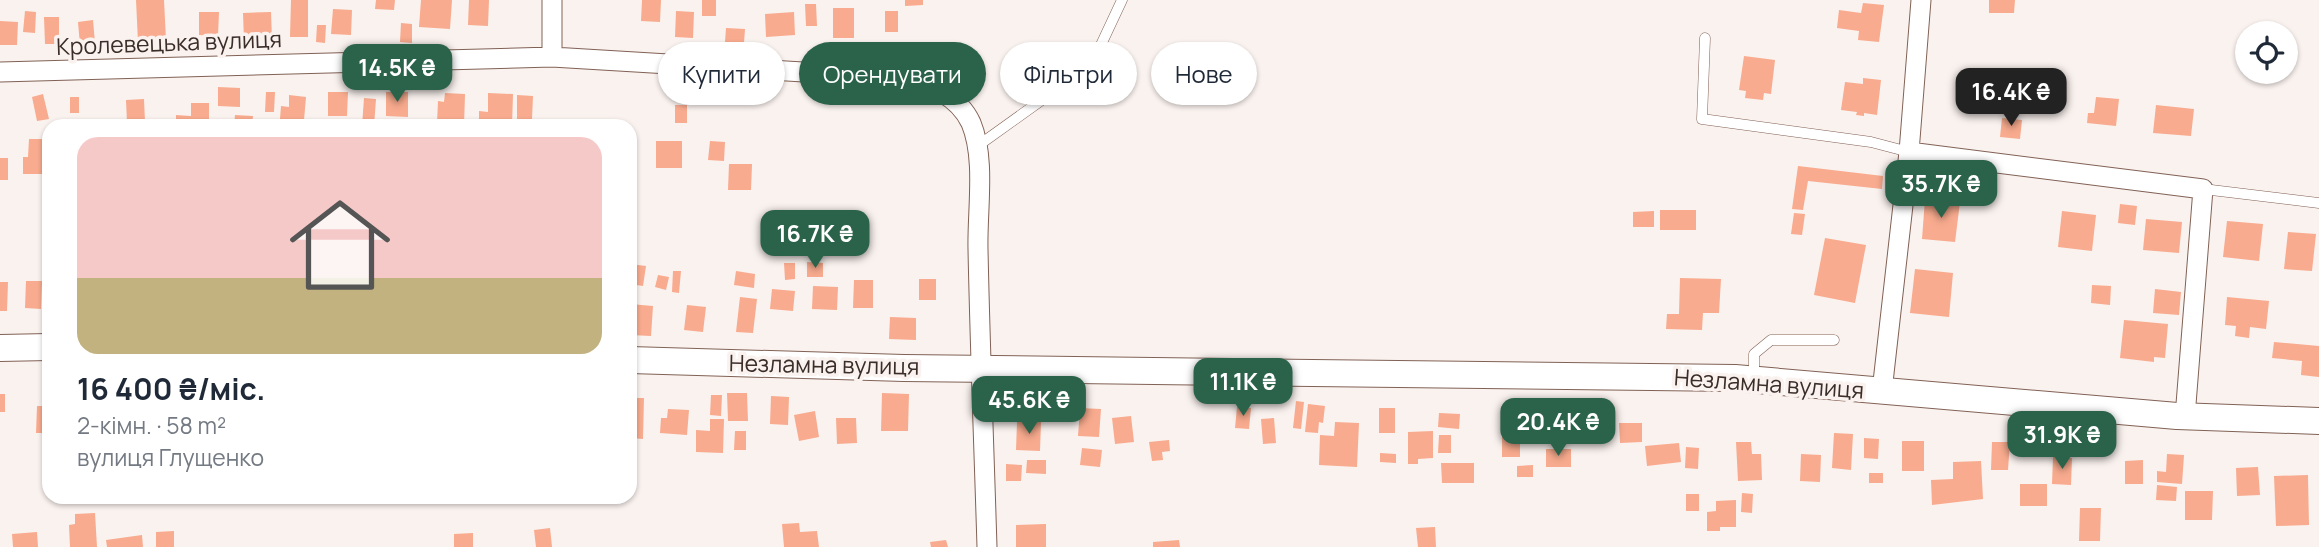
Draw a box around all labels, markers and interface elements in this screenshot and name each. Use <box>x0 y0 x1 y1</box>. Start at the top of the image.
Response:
map controls <box>2235 21 2298 84</box>
button: locate <box>2235 21 2298 84</box>
street label: Кролевецька вулиця <box>56 22 282 62</box>
chip: Купити <box>658 42 785 105</box>
chip: Орендувати <box>799 42 986 105</box>
chip: Фільтри <box>1000 42 1137 105</box>
chip: Нове <box>1151 42 1257 105</box>
pin: 14.5K ₴ <box>332 44 462 104</box>
text: 14.5K ₴ <box>358 51 436 83</box>
pin: 16.4K ₴ <box>1946 68 2076 128</box>
text: 16.4K ₴ <box>1972 75 2050 107</box>
pin: 35.7K ₴ <box>1876 160 2006 220</box>
text: 35.7K ₴ <box>1901 167 1981 199</box>
icon: home <box>277 182 403 308</box>
pin: 16.7K ₴ <box>750 210 880 270</box>
text: 16.7K ₴ <box>776 217 854 249</box>
street label: Незламна вулиця <box>729 346 920 382</box>
pin: 11.1K ₴ <box>1178 358 1308 418</box>
street label: Незламна вулиця <box>1673 360 1865 406</box>
text: 11.1K ₴ <box>1210 365 1276 397</box>
text: 16 400 ₴/міс. <box>77 368 265 409</box>
pin: 45.6K ₴ <box>964 376 1094 436</box>
text: 45.6K ₴ <box>988 383 1070 415</box>
pin: 20.4K ₴ <box>1493 398 1623 458</box>
text: 20.4K ₴ <box>1516 405 1600 437</box>
text: 2-кімн. · 58 m² <box>77 409 226 441</box>
pin: 31.9K ₴ <box>1997 412 2127 471</box>
text: 31.9K ₴ <box>2023 418 2101 450</box>
text: вулиця Глущенко <box>77 441 264 473</box>

